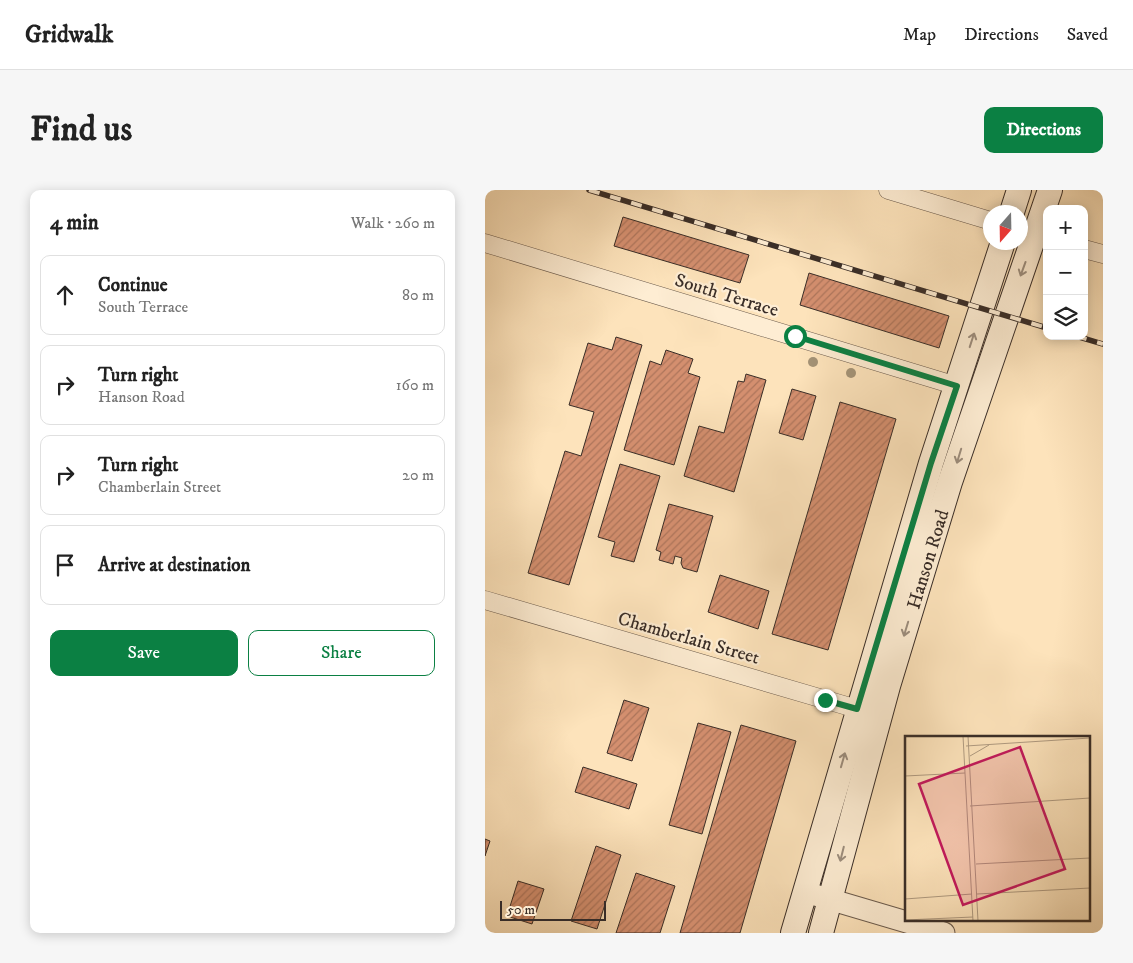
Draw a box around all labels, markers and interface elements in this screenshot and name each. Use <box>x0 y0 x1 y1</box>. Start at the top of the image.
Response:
text: Gridwalk <box>25 20 113 50</box>
text: Map <box>903 24 936 46</box>
text: Directions <box>964 24 1039 46</box>
text: Saved <box>1067 24 1108 46</box>
button: Directions <box>984 107 1103 153</box>
text: Find us <box>30 108 132 152</box>
north arrow <box>983 205 1028 250</box>
map controls <box>1043 205 1088 340</box>
button: + <box>1043 205 1088 250</box>
text: 4 min <box>50 210 99 236</box>
text: Walk · 260 m <box>351 213 435 233</box>
button: − <box>1043 250 1088 295</box>
one-way arrow <box>1018 261 1027 277</box>
street label: South Terrace <box>672 269 781 322</box>
text: Continue <box>98 274 168 297</box>
icon: ahead <box>51 281 79 309</box>
text: 80 m <box>402 285 434 305</box>
button: layers <box>1043 295 1088 340</box>
text: South Terrace <box>98 297 188 317</box>
route start <box>784 325 807 348</box>
one-way arrow <box>967 332 977 348</box>
text: Turn right <box>98 364 178 387</box>
icon: right <box>51 371 79 399</box>
text: 160 m <box>396 375 434 395</box>
text: Hanson Road <box>98 387 185 407</box>
one-way arrow <box>953 448 963 464</box>
text: Turn right <box>98 454 178 477</box>
icon: right <box>51 461 79 489</box>
text: 20 m <box>402 465 434 485</box>
text: Chamberlain Street <box>98 477 221 497</box>
street label: Hanson Road <box>902 506 955 612</box>
icon: arrive <box>51 551 79 579</box>
text: Arrive at destination <box>98 554 250 577</box>
street label: Chamberlain Street <box>615 607 762 670</box>
one-way arrow <box>900 621 910 637</box>
button: Save <box>50 630 238 676</box>
button: Share <box>248 630 435 676</box>
route end <box>814 689 837 712</box>
inset map <box>905 736 1091 920</box>
one-way arrow <box>839 752 848 768</box>
one-way arrow <box>836 846 846 862</box>
scale bar <box>500 898 606 921</box>
text: 50 m <box>507 901 535 919</box>

